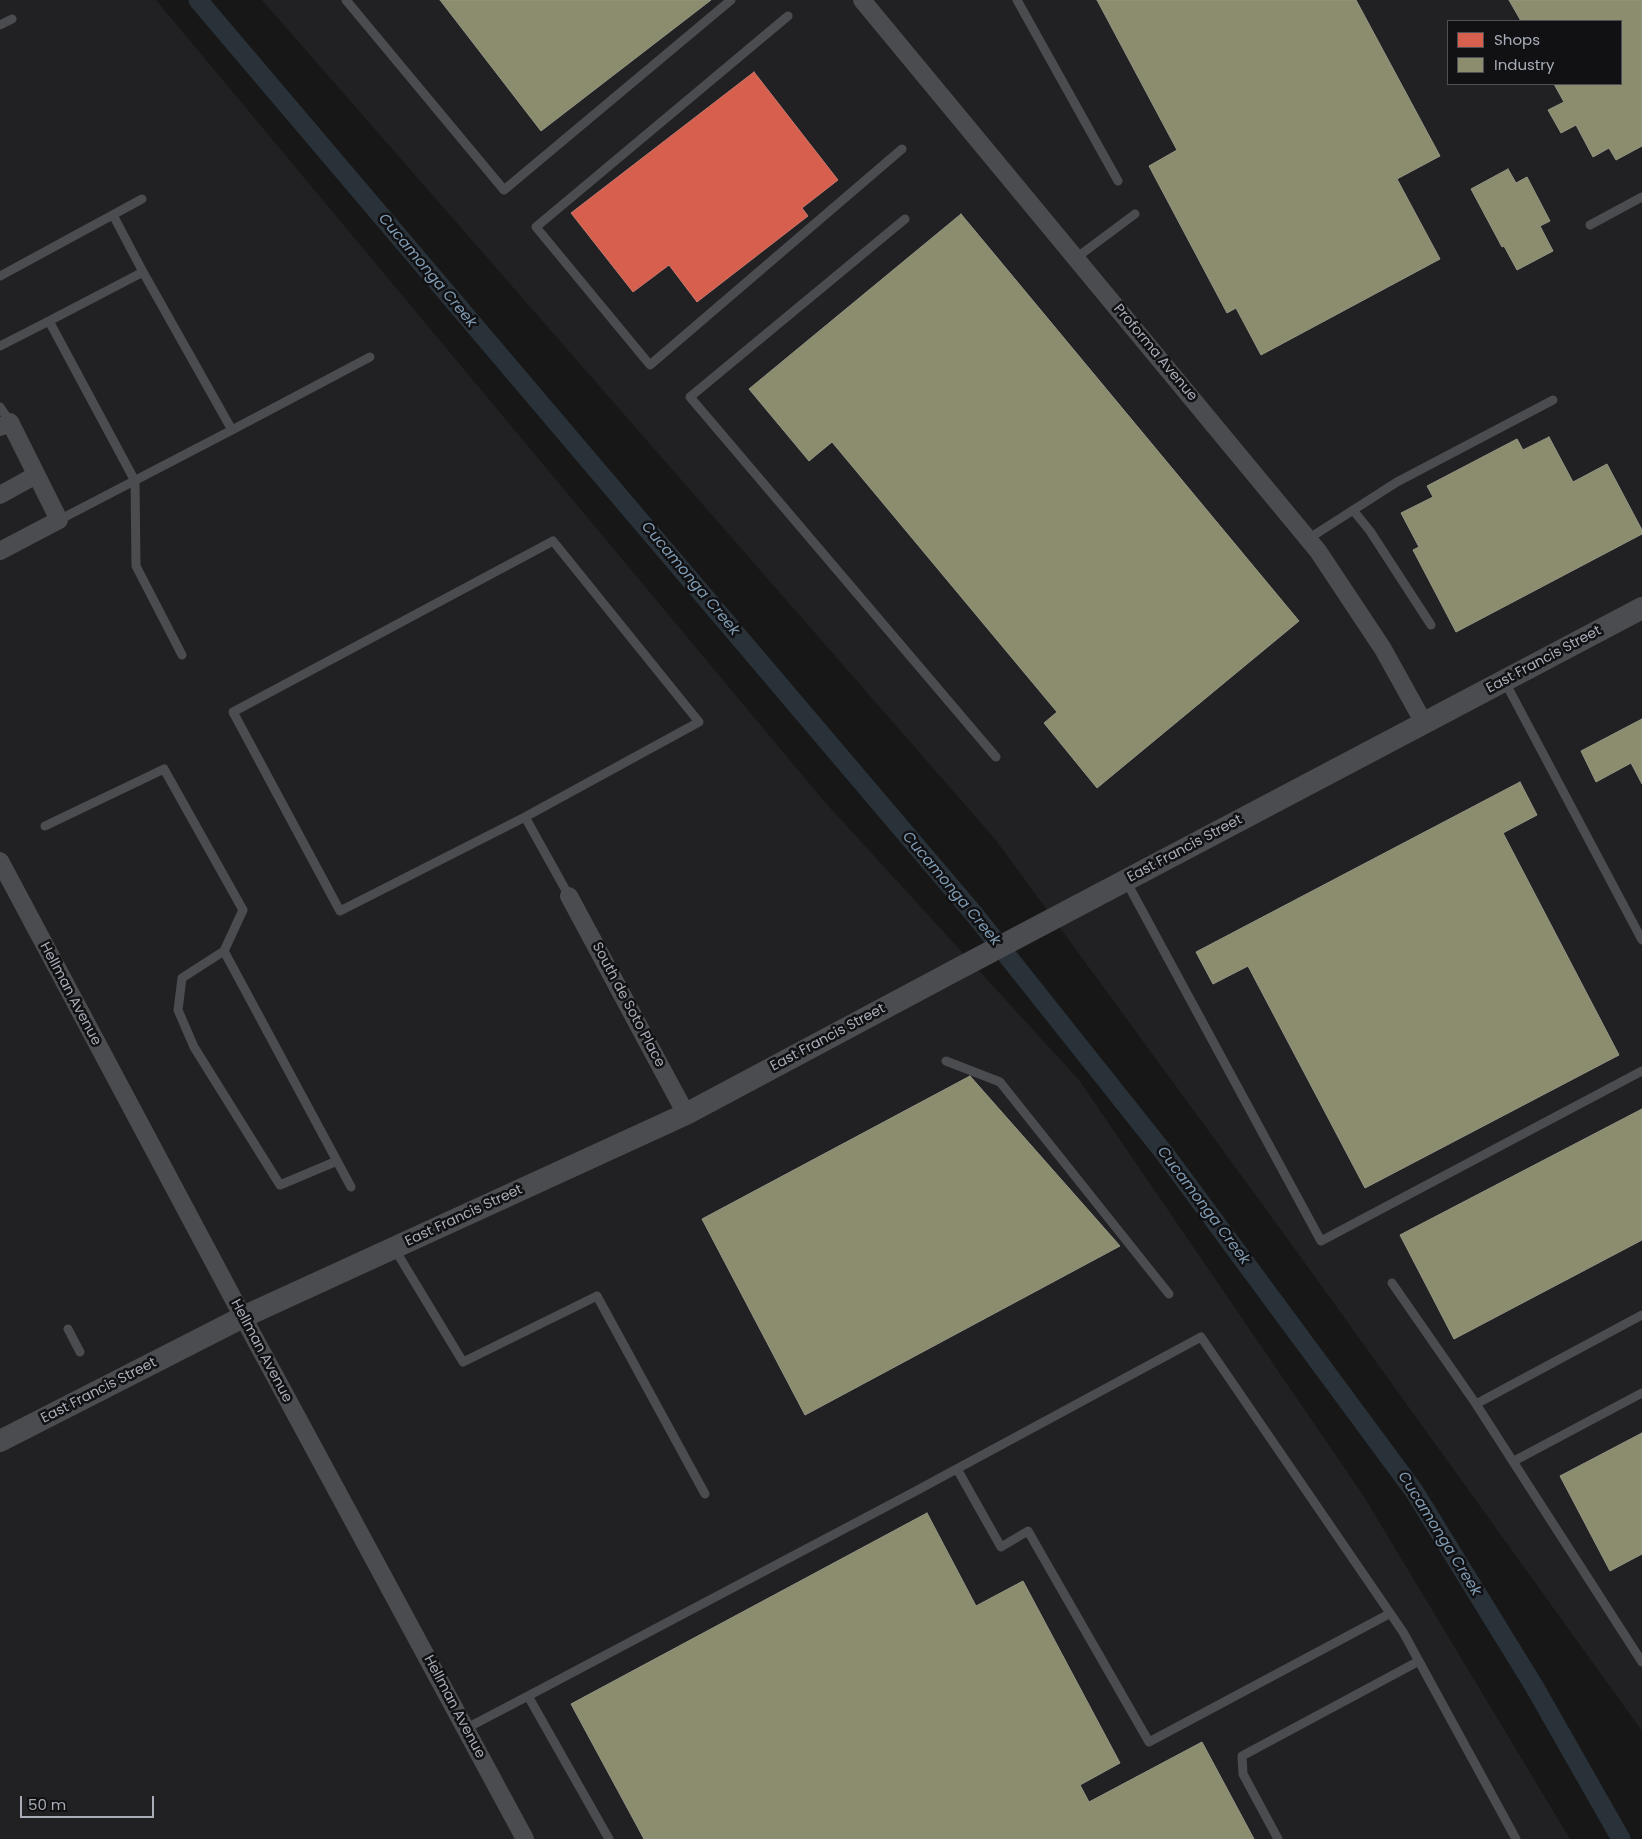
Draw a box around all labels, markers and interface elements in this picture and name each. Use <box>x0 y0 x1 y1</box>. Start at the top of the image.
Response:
legend <box>1447 20 1622 85</box>
text: Shops <box>1494 29 1540 50</box>
text: Industry <box>1494 54 1554 75</box>
water label: Cucamonga Creek <box>374 210 480 332</box>
street label: Proforma Avenue <box>1110 301 1200 405</box>
water label: Cucamonga Creek <box>637 518 743 640</box>
street label: East Francis Street <box>1484 623 1604 697</box>
street label: East Francis Street <box>1125 812 1245 886</box>
water label: Cucamonga Creek <box>898 828 1004 950</box>
street label: Hellman Avenue <box>36 940 104 1048</box>
street label: South de Soto Place <box>588 940 668 1070</box>
street label: East Francis Street <box>768 1001 888 1075</box>
water label: Cucamonga Creek <box>1153 1143 1253 1269</box>
street label: East Francis Street <box>403 1181 525 1251</box>
street label: Hellman Avenue <box>227 1297 295 1405</box>
street label: East Francis Street <box>38 1355 160 1427</box>
water label: Cucamonga Creek <box>1393 1468 1485 1600</box>
street label: Hellman Avenue <box>420 1653 488 1761</box>
scale bar <box>22 1786 156 1818</box>
text: 50 m <box>28 1794 66 1815</box>

